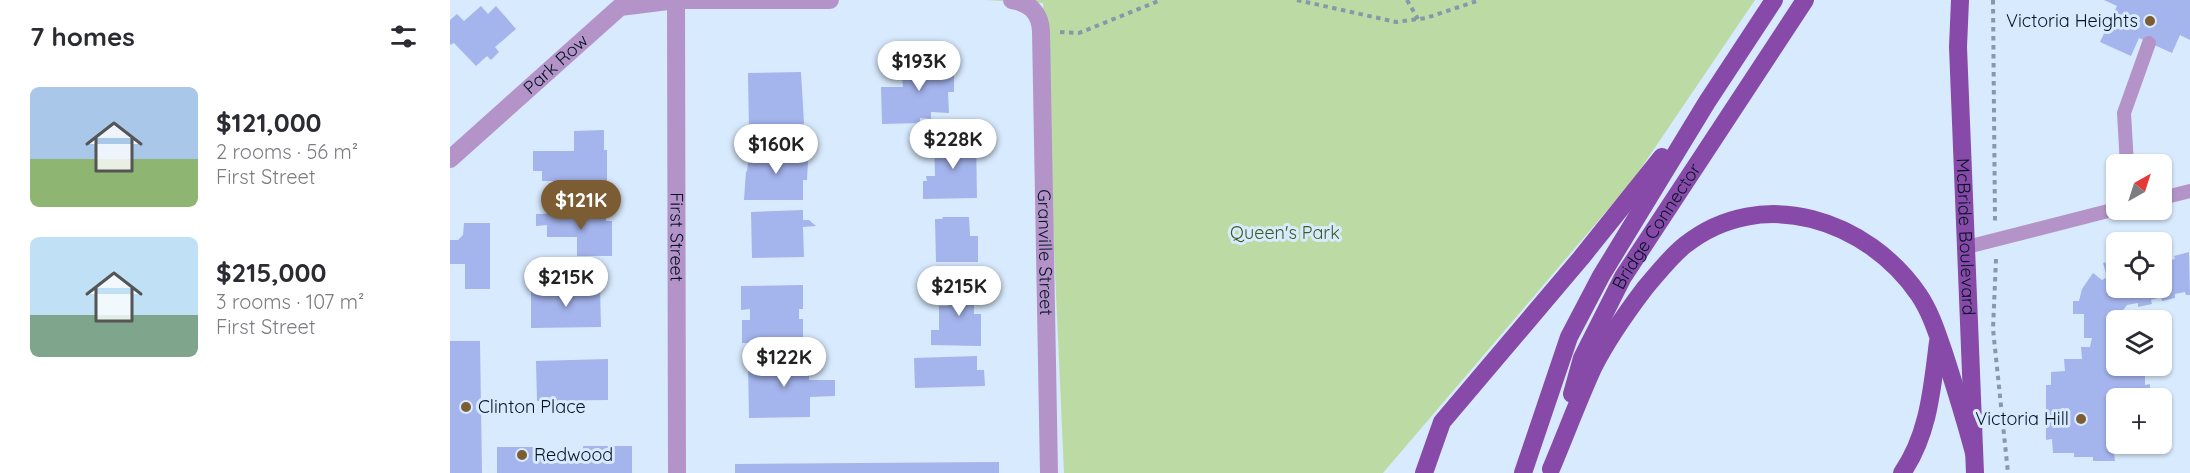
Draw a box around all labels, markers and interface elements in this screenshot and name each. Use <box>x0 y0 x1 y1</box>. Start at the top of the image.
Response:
place label: Victoria Heights <box>2006 9 2138 32</box>
marker: Victoria Heights <box>2143 14 2157 28</box>
text: 7 homes <box>30 20 135 53</box>
icon: filters <box>387 20 420 53</box>
street label: Park Row <box>518 29 593 99</box>
pin: $193K <box>877 41 961 92</box>
text: $193K <box>892 48 946 73</box>
text: $121,000 <box>216 106 322 139</box>
icon: home <box>78 111 150 183</box>
pin: $228K <box>911 119 995 170</box>
pin: $160K <box>734 124 818 175</box>
text: $228K <box>924 126 982 151</box>
text: $160K <box>748 131 804 156</box>
text: 2 rooms · 56 m² <box>216 139 358 164</box>
north arrow <box>2106 154 2172 220</box>
map controls <box>2106 154 2172 454</box>
street label: Bridge Connector <box>1607 158 1706 293</box>
street label: McBride Boulevard <box>1951 158 1981 316</box>
text: First Street <box>216 164 316 189</box>
pin: $121K <box>539 180 623 231</box>
text: $121K <box>555 187 607 212</box>
street label: Granville Street <box>1033 189 1058 316</box>
street label: First Street <box>665 192 689 282</box>
park label: Queen's Park <box>1230 221 1340 244</box>
button: locate <box>2106 232 2172 298</box>
text: $215,000 <box>216 256 326 289</box>
pin: $215K <box>524 257 608 308</box>
icon: home <box>78 261 150 333</box>
text: $215K <box>538 264 594 289</box>
pin: $215K <box>917 266 1001 317</box>
text: $215K <box>931 273 987 298</box>
text: 3 rooms · 107 m² <box>216 289 364 314</box>
button: layers <box>2106 310 2172 376</box>
text: First Street <box>216 314 316 339</box>
pin: $122K <box>742 337 826 388</box>
text: $122K <box>756 344 812 369</box>
button: + <box>2106 388 2172 454</box>
place label: Clinton Place <box>478 395 586 418</box>
marker: Clinton Place <box>459 400 473 414</box>
place label: Victoria Hill <box>1975 407 2069 430</box>
marker: Victoria Hill <box>2074 412 2088 426</box>
place label: Redwood <box>534 443 613 466</box>
marker: Redwood <box>515 448 529 462</box>

